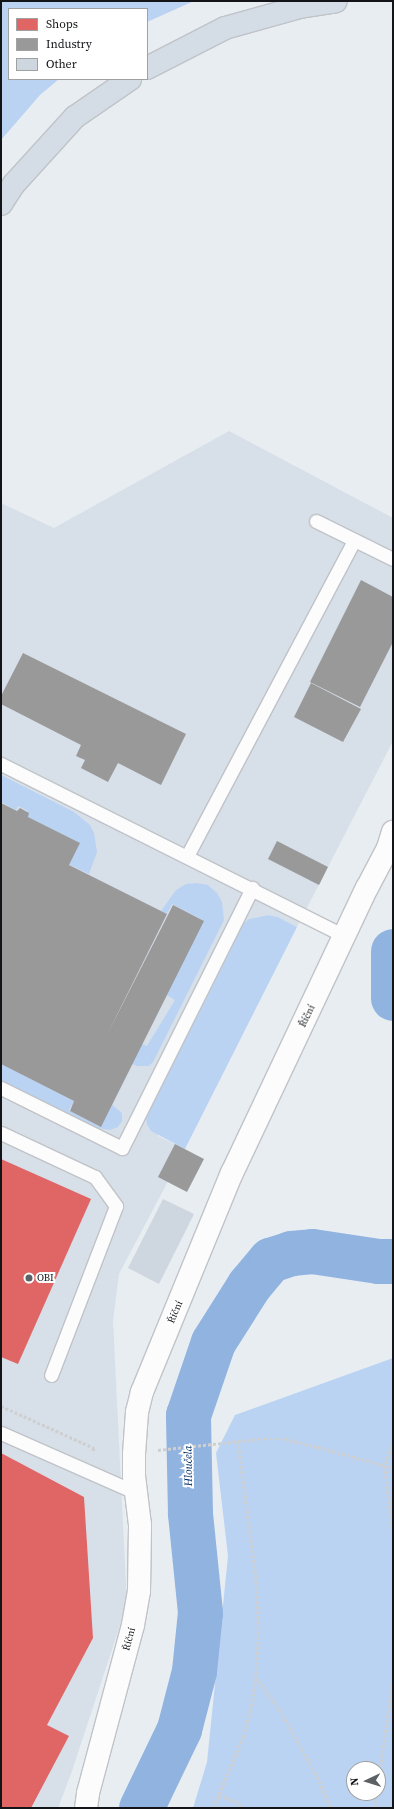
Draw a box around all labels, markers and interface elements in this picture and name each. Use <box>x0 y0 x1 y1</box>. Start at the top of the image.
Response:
legend <box>8 8 148 80</box>
text: Shops <box>46 16 78 32</box>
text: Industry <box>46 36 92 52</box>
text: Other <box>46 56 77 72</box>
street label: Říční <box>296 1003 318 1029</box>
place label: OBI <box>37 1272 54 1284</box>
marker: OBI <box>24 1273 34 1283</box>
street label: Říční <box>165 1299 185 1325</box>
water label: Hloučela <box>182 1446 196 1486</box>
street label: Říční <box>120 1626 138 1652</box>
north arrow <box>346 1761 386 1801</box>
text: N <box>347 1777 362 1786</box>

